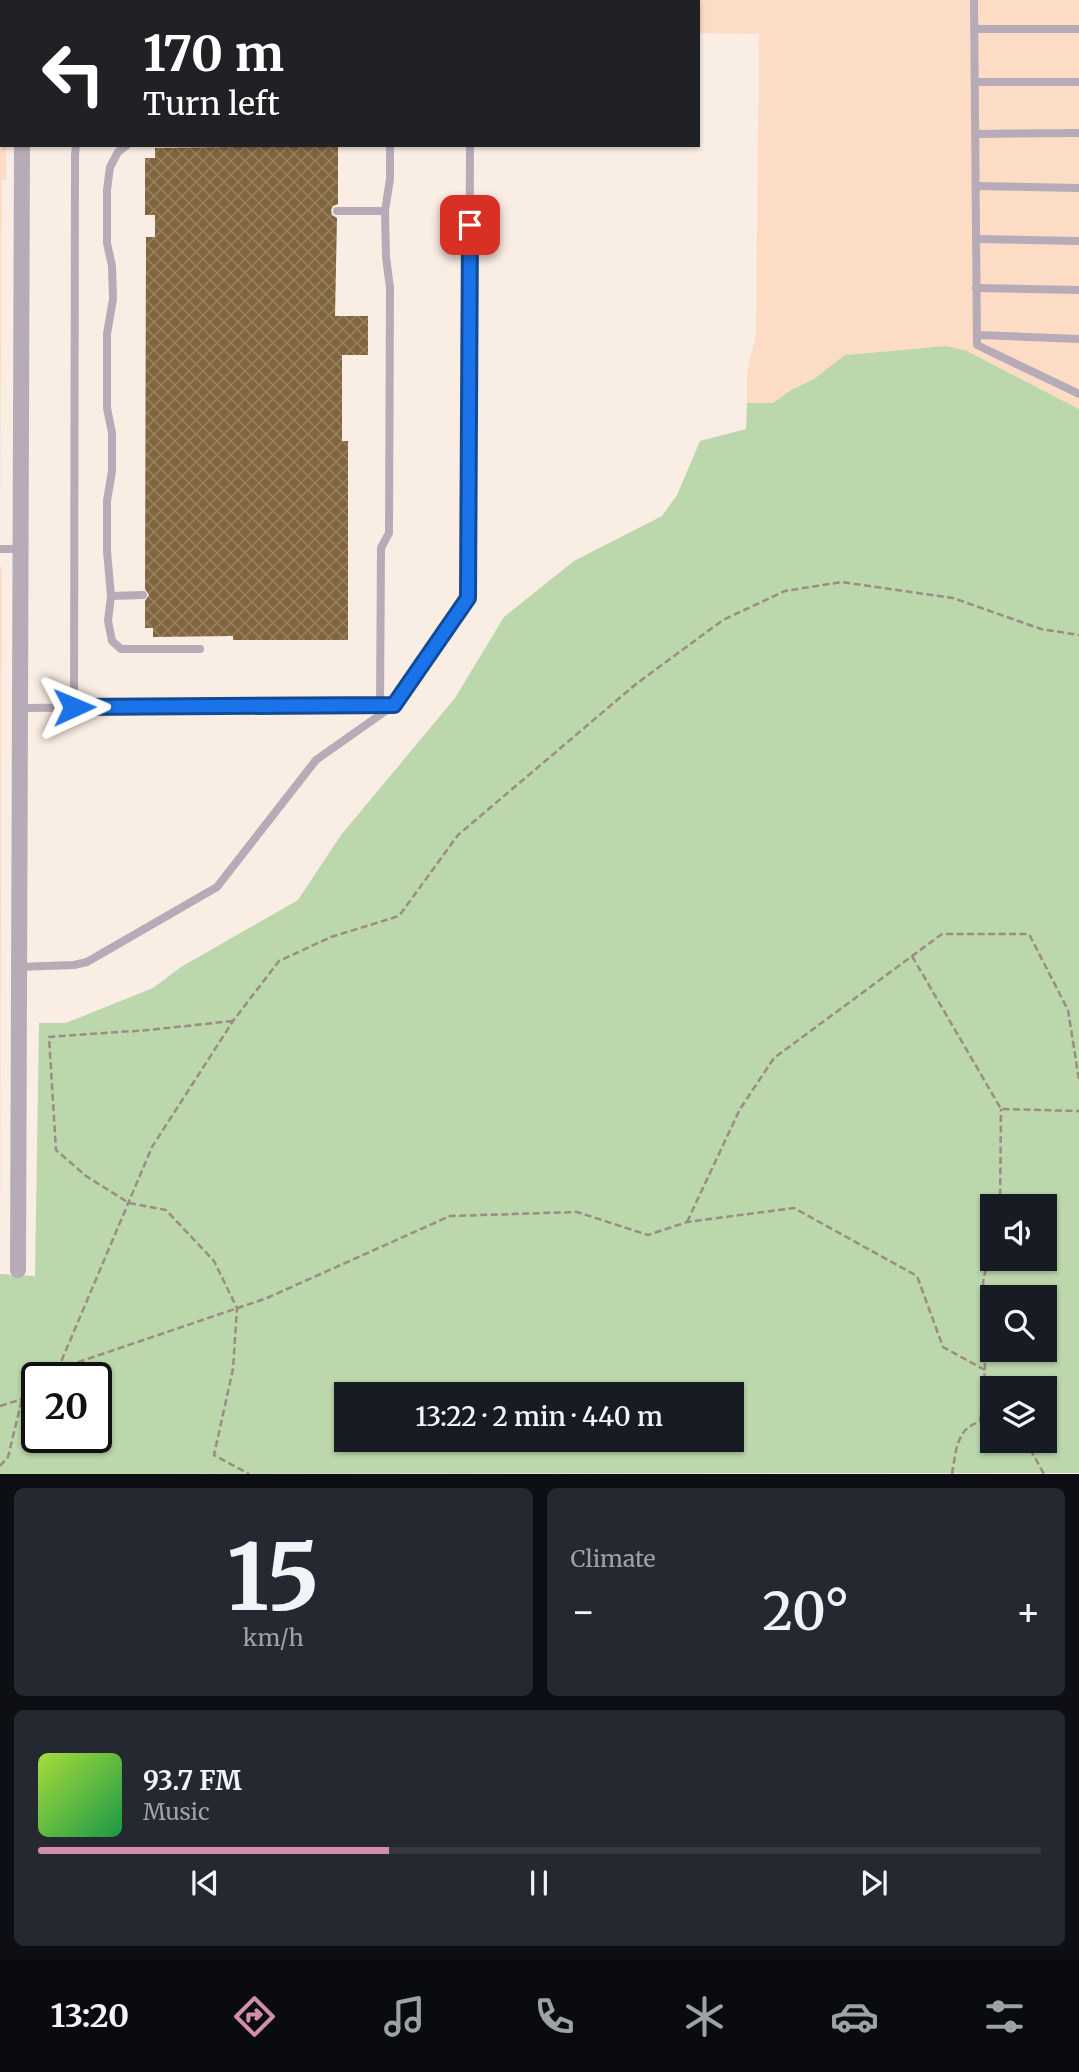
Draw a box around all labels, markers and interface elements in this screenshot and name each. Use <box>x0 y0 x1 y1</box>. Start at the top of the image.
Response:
text: 170 m <box>143 23 284 84</box>
icon: left <box>28 28 119 119</box>
text: Turn left <box>143 84 280 124</box>
pin <box>440 195 500 255</box>
icon: arrive <box>451 206 489 244</box>
position arrow <box>37 670 111 744</box>
map controls <box>980 1194 1057 1453</box>
button: sound <box>980 1194 1057 1271</box>
button: search <box>980 1285 1057 1362</box>
speed limit sign: 20 <box>21 1362 112 1453</box>
button: layers <box>980 1376 1057 1453</box>
text: 13:22 · 2 min · 440 m <box>415 1400 663 1433</box>
text: 15 <box>227 1520 320 1635</box>
text: Climate <box>571 1544 656 1573</box>
text: 20° <box>762 1579 849 1644</box>
text: − <box>571 1588 596 1635</box>
text: + <box>1016 1588 1041 1635</box>
text: km/h <box>243 1623 304 1652</box>
text: 93.7 FM <box>143 1764 242 1797</box>
text: Music <box>143 1797 210 1826</box>
icon: previous <box>186 1864 224 1902</box>
icon: pause <box>520 1864 558 1902</box>
icon: next <box>855 1864 893 1902</box>
icon: directions <box>230 1992 279 2041</box>
icon: music <box>380 1992 429 2041</box>
icon: phone <box>530 1992 579 2041</box>
icon: climate <box>680 1992 729 2041</box>
icon: car <box>830 1992 879 2041</box>
icon: filters <box>980 1992 1029 2041</box>
text: 13:20 <box>50 1996 129 2036</box>

